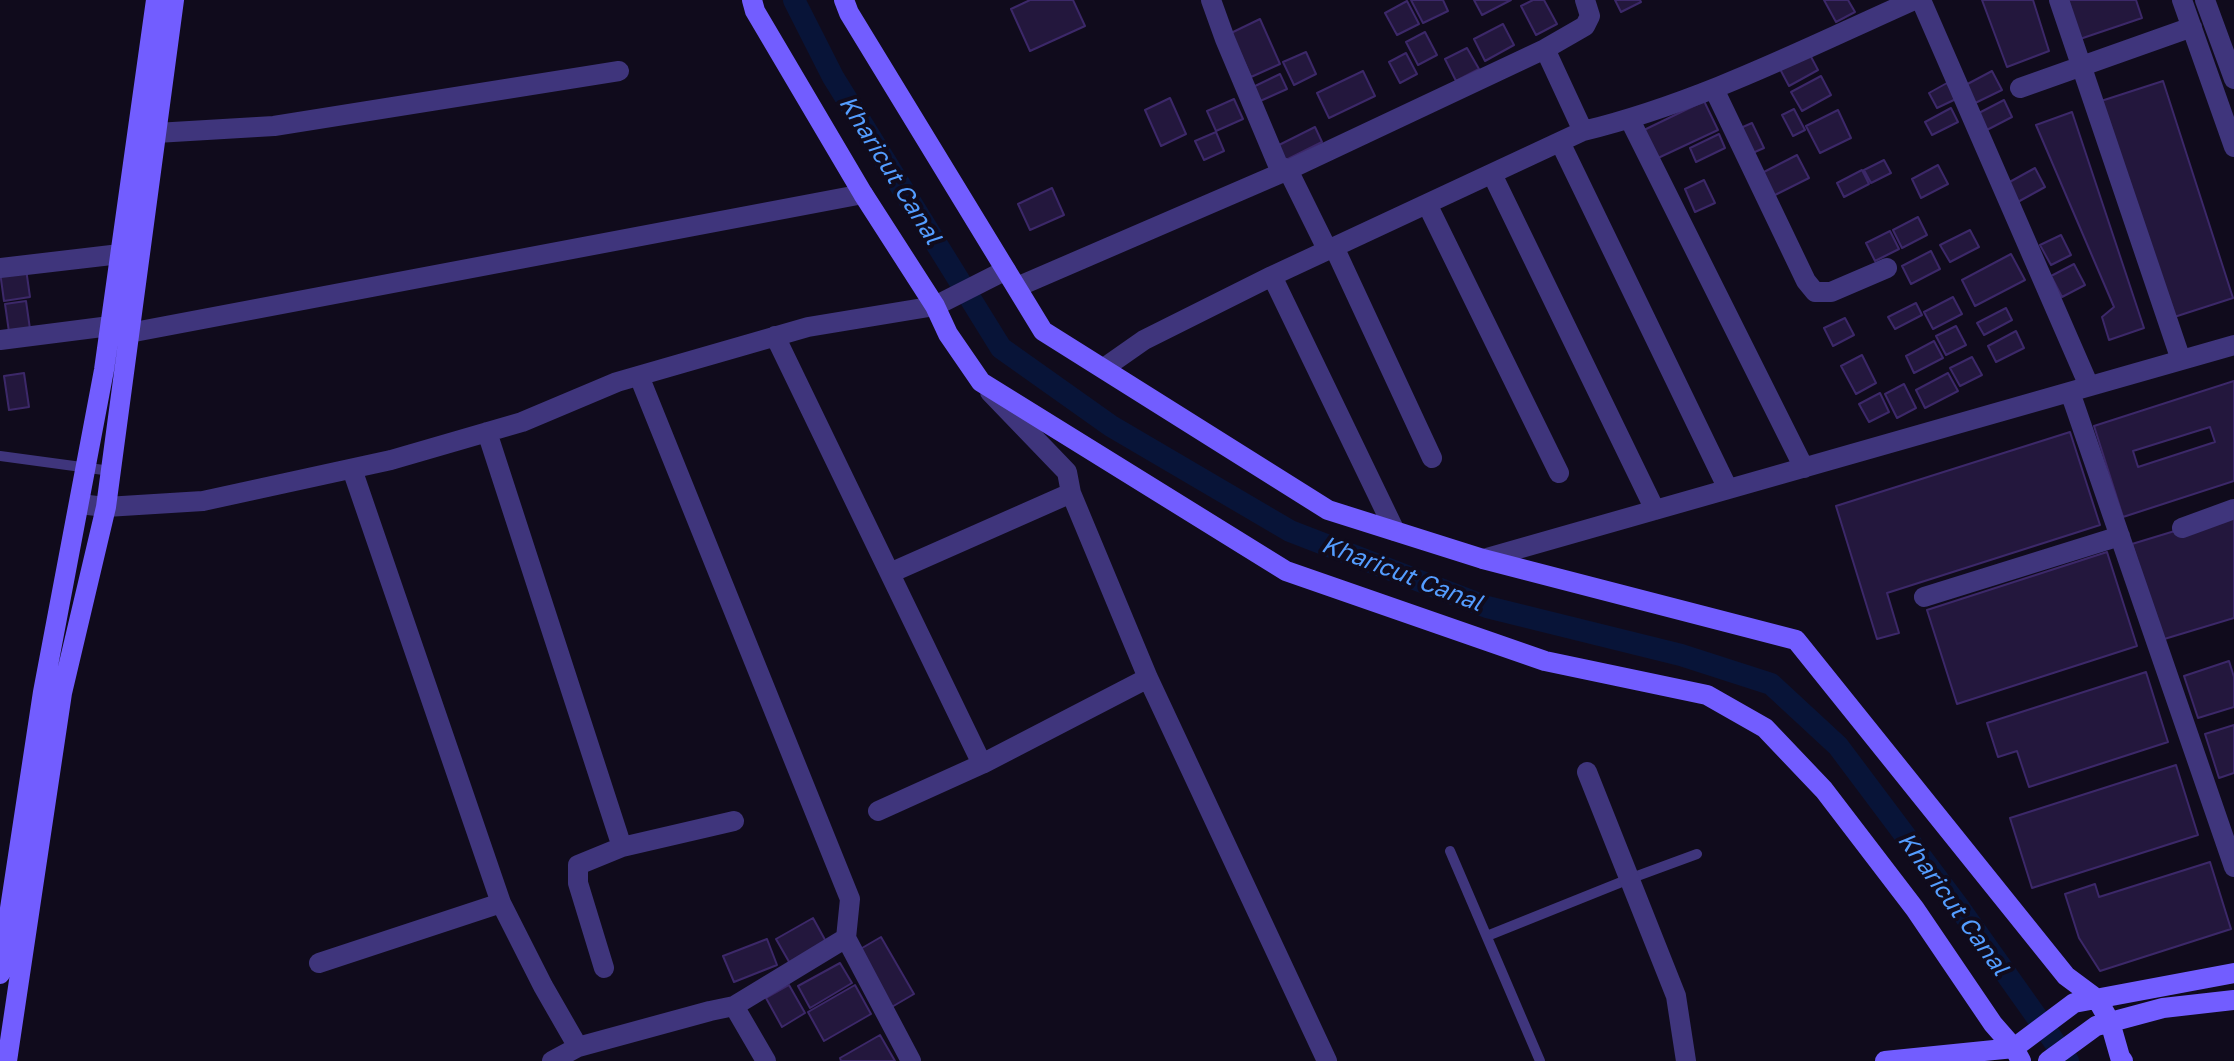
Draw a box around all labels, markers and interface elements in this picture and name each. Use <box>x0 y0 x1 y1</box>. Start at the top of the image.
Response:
water label: Kharicut Canal <box>833 90 947 250</box>
water label: Kharicut Canal <box>1318 530 1486 618</box>
water label: Kharicut Canal <box>1891 827 2015 981</box>

